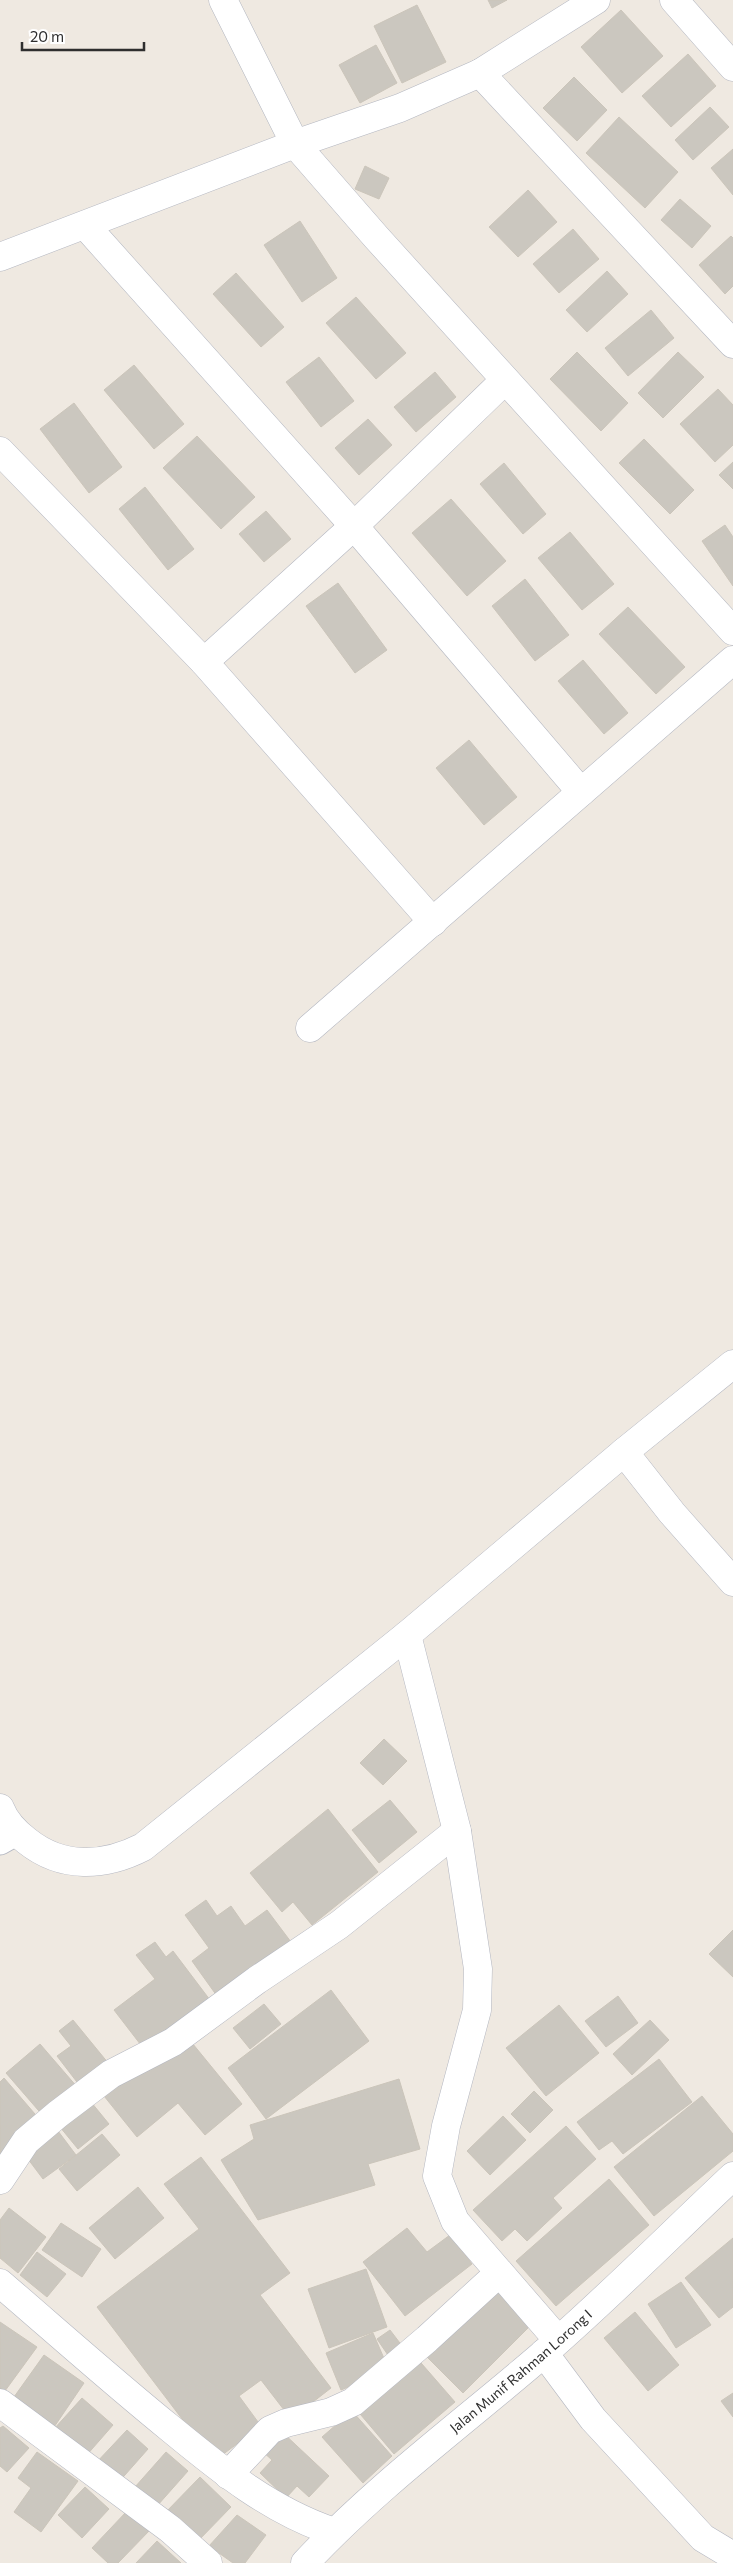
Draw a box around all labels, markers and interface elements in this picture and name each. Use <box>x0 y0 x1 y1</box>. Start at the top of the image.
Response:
scale bar <box>22 20 145 52</box>
text: 20 m <box>30 27 64 45</box>
street label: Jalan Munif Rahman Lorong I <box>446 2306 595 2436</box>

